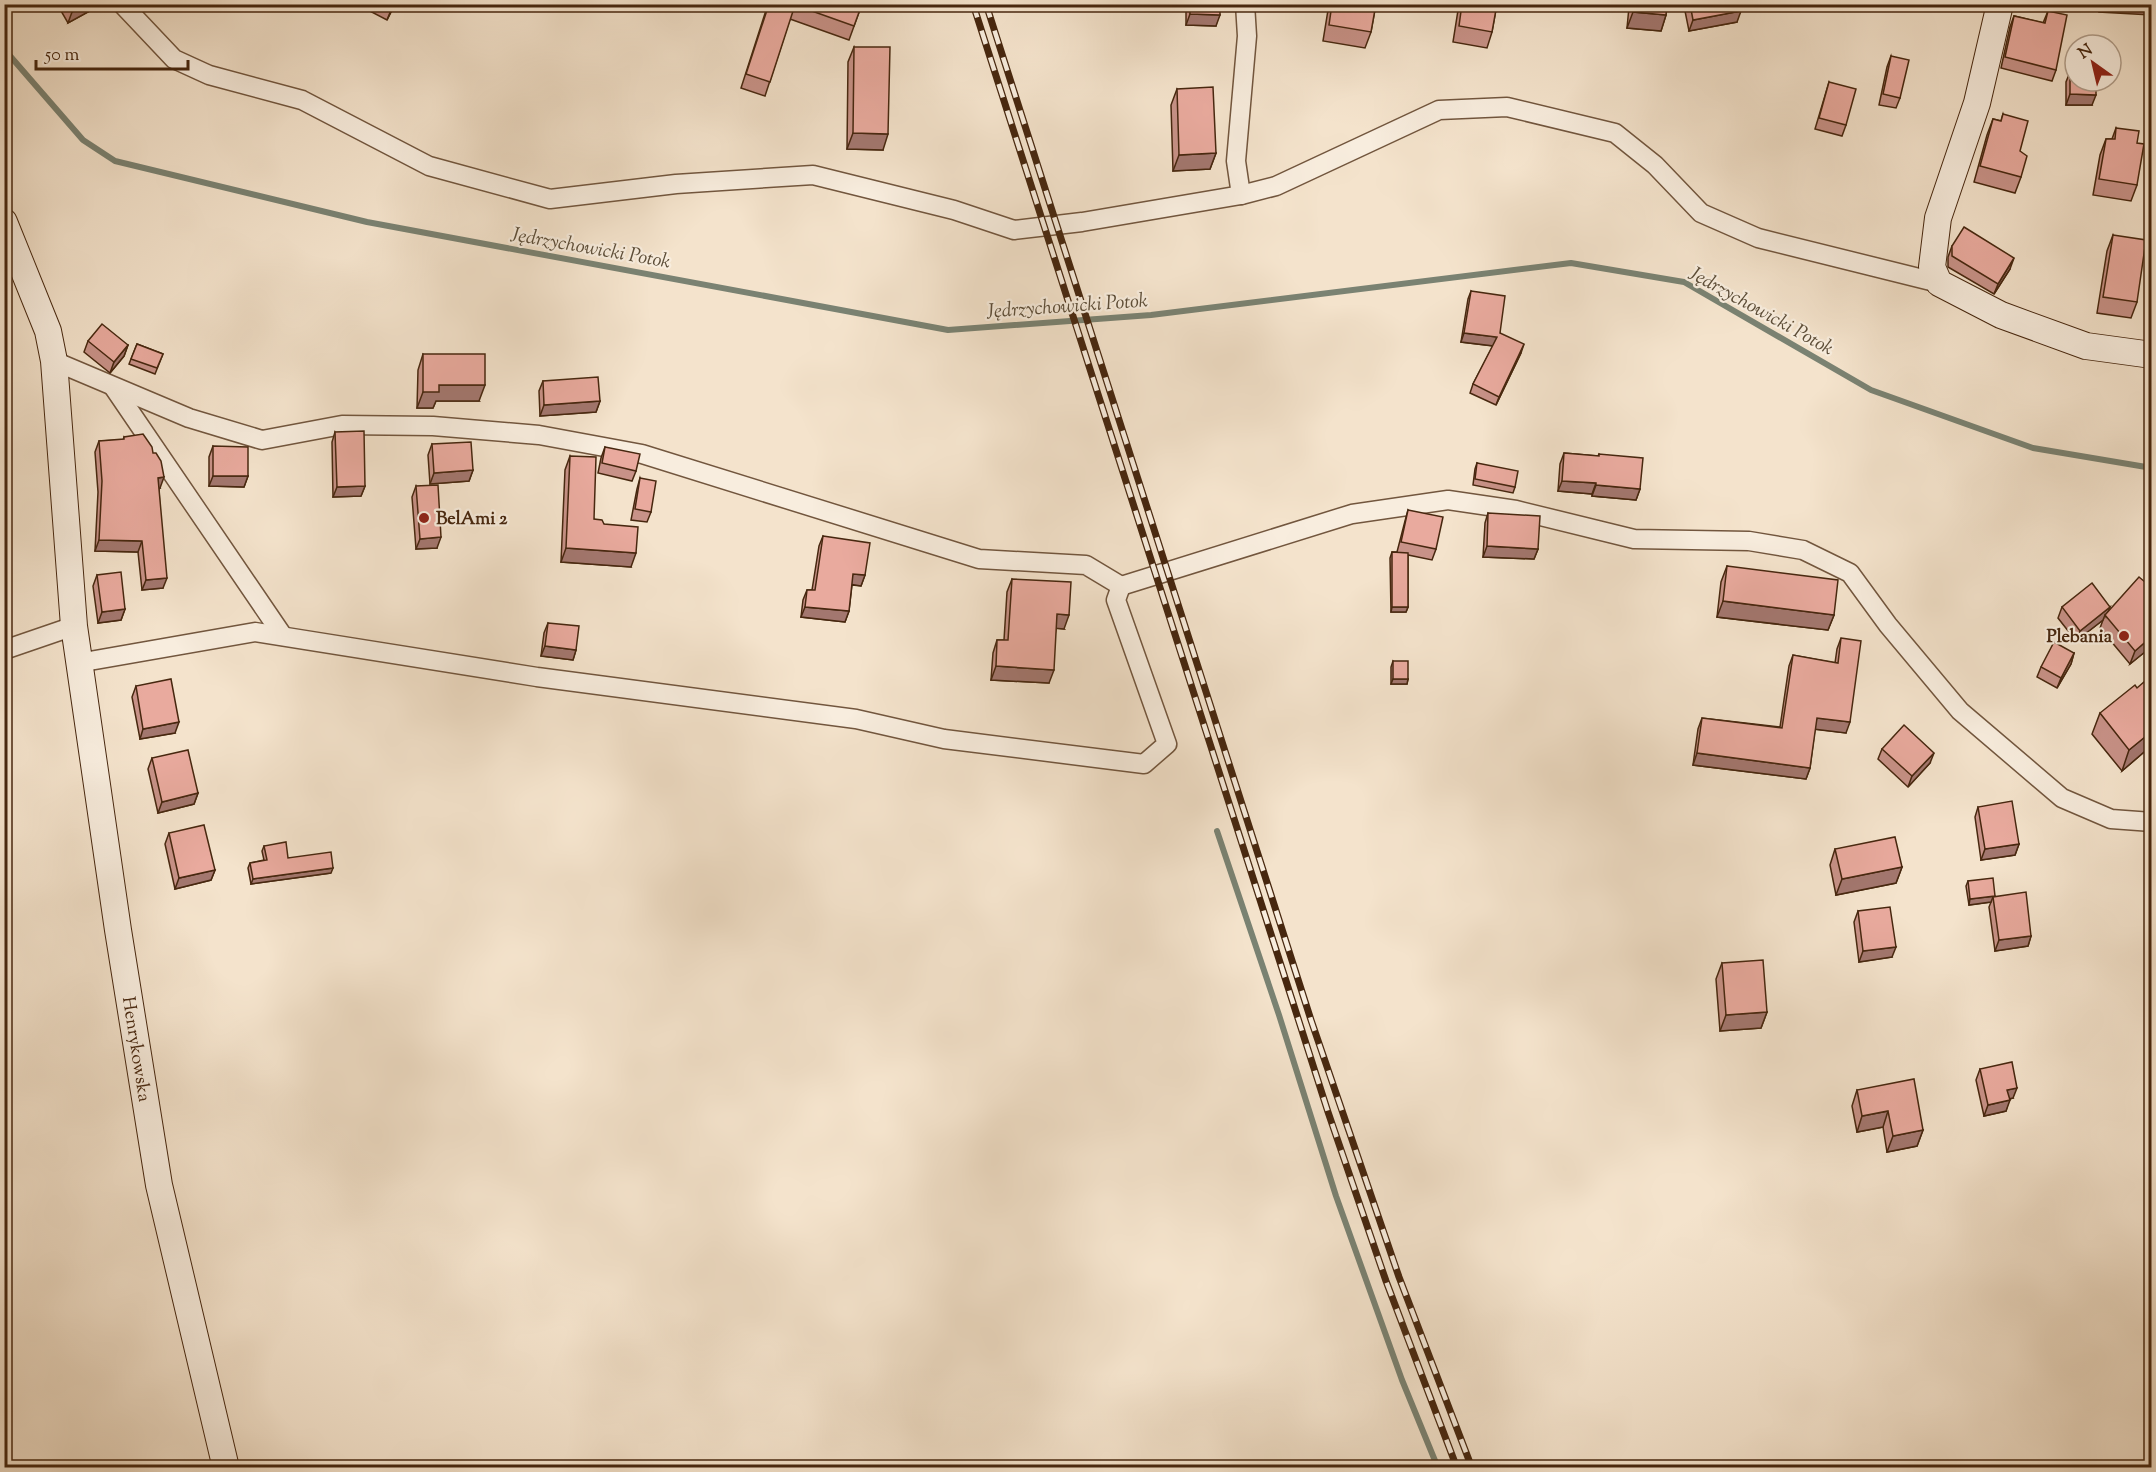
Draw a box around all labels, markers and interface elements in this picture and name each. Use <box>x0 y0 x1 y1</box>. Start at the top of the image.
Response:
scale bar <box>36 33 188 71</box>
north arrow <box>2063 33 2123 93</box>
text: N <box>2074 39 2098 66</box>
text: 50 m <box>44 43 80 69</box>
water label: Jędrzychowicki Potok <box>508 221 673 278</box>
water label: Jędrzychowicki Potok <box>1682 260 1838 364</box>
water label: Jędrzychowicki Potok <box>985 287 1149 328</box>
place label: BelAmi 2 <box>436 507 508 533</box>
marker: BelAmi 2 <box>417 511 431 525</box>
place label: Plebania <box>2047 625 2113 651</box>
marker: Plebania <box>2117 629 2131 643</box>
street label: Henrykowska <box>114 995 156 1104</box>

